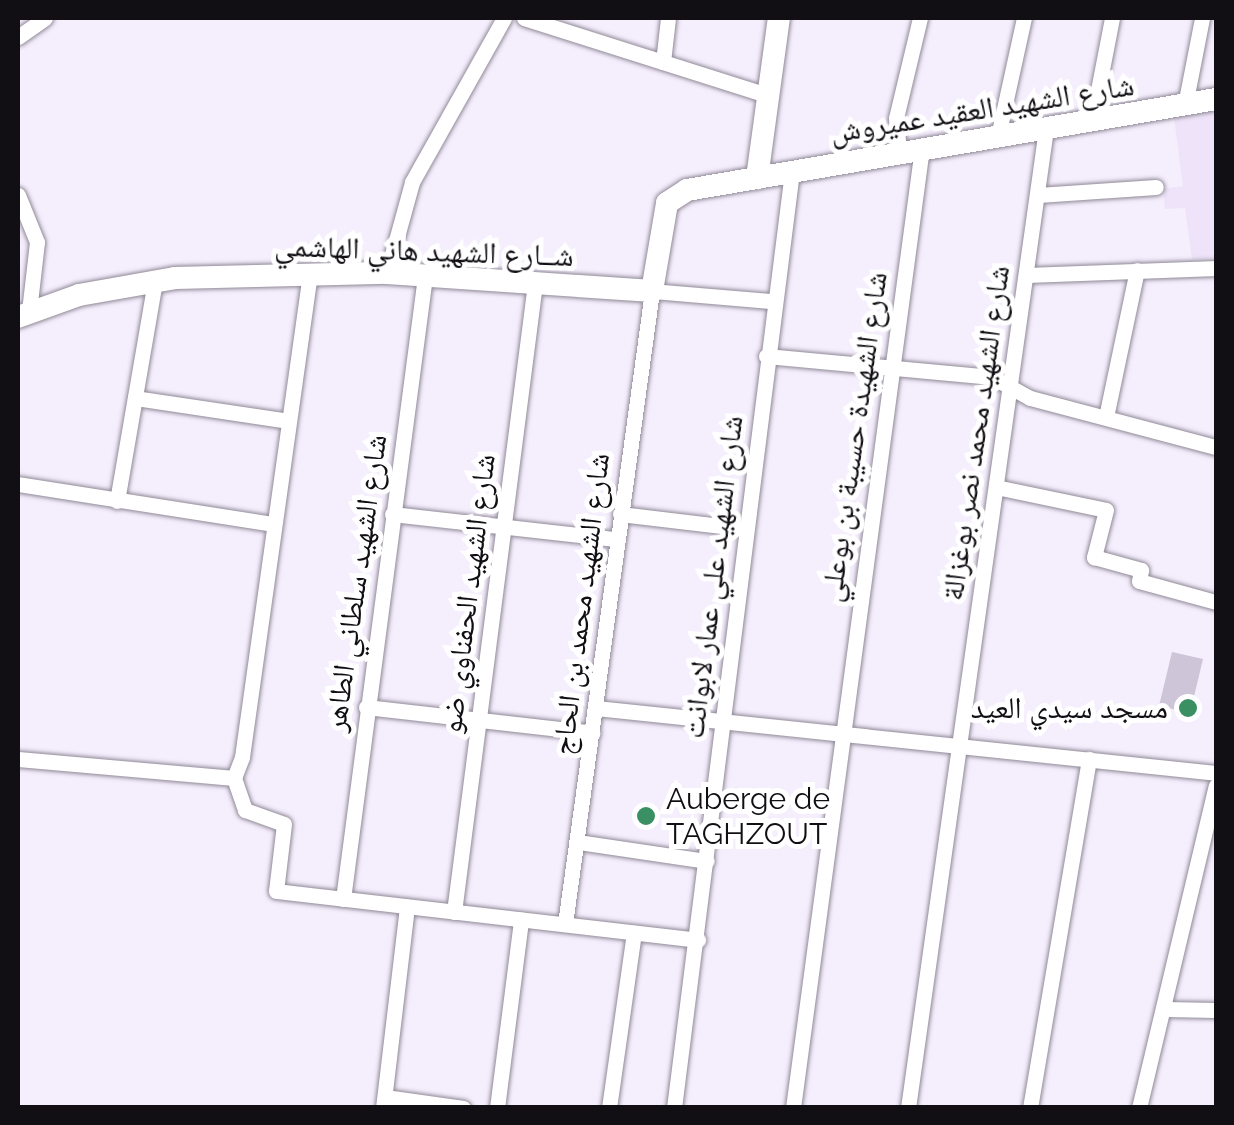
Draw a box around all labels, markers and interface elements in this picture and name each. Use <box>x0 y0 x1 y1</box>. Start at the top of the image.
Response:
street label: شارع الشهيد العقيد عميروش <box>827 67 1137 151</box>
street label: شــارع الشهيد هاني الهاشمي <box>274 228 574 274</box>
street label: شارع الشهيد محمد نصر بوغزالة <box>935 263 1017 603</box>
street label: شارع الشهيدة حسيبة بن بوعلي <box>813 270 895 604</box>
street label: شارع الشهيد علي عمار لابوانت <box>675 414 751 740</box>
street label: شارع الشهيد سلطاني الطاهر <box>317 432 395 734</box>
street label: شارع الشهيد محمد بن الحاج <box>545 451 617 757</box>
street label: شارع الشهيد الحفناوي ضو <box>433 452 503 736</box>
place label: مسجد سيدي العيد <box>971 690 1168 726</box>
marker: مسجد سيدي العيد <box>1177 697 1199 719</box>
place label: Auberge de TAGHZOUT <box>666 781 830 852</box>
marker: Auberge de TAGHZOUT <box>635 805 657 827</box>

